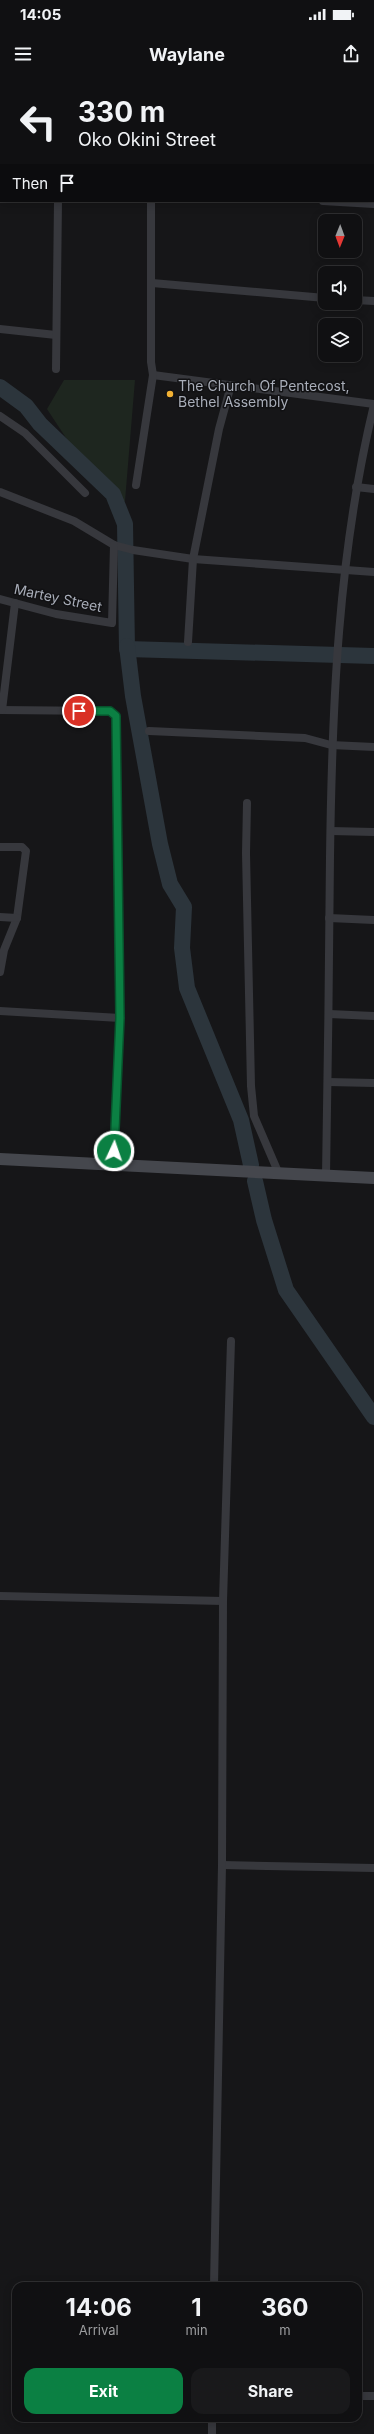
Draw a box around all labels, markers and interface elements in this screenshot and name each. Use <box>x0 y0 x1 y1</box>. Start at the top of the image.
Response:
text: 14:05 <box>20 5 61 24</box>
icon: menu <box>12 43 34 65</box>
icon: share <box>340 43 362 65</box>
text: Waylane <box>149 44 225 65</box>
text: 330 m <box>78 95 165 129</box>
icon: left <box>12 96 64 148</box>
text: Oko Okini Street <box>78 129 216 150</box>
icon: arrive <box>56 172 78 194</box>
text: Then <box>12 174 48 193</box>
north arrow <box>318 214 362 258</box>
map controls <box>318 214 362 362</box>
button: sound <box>318 266 362 310</box>
button: layers <box>318 318 362 362</box>
place label: The Church Of Pentecost, Bethel Assembly <box>178 377 350 410</box>
marker: The Church Of Pentecost, Bethel Assembly <box>165 389 175 399</box>
street label: Martey Street <box>12 580 104 615</box>
pin <box>62 694 96 728</box>
icon: arrive <box>68 700 90 722</box>
position arrow <box>93 1130 135 1172</box>
text: 14:06 <box>66 2293 132 2322</box>
text: 1 <box>191 2293 202 2322</box>
text: 360 <box>261 2293 308 2322</box>
text: Arrival <box>79 2322 119 2338</box>
text: min <box>185 2322 208 2338</box>
text: m <box>279 2322 291 2338</box>
button: Exit <box>24 2368 183 2414</box>
button: Share <box>191 2368 350 2414</box>

